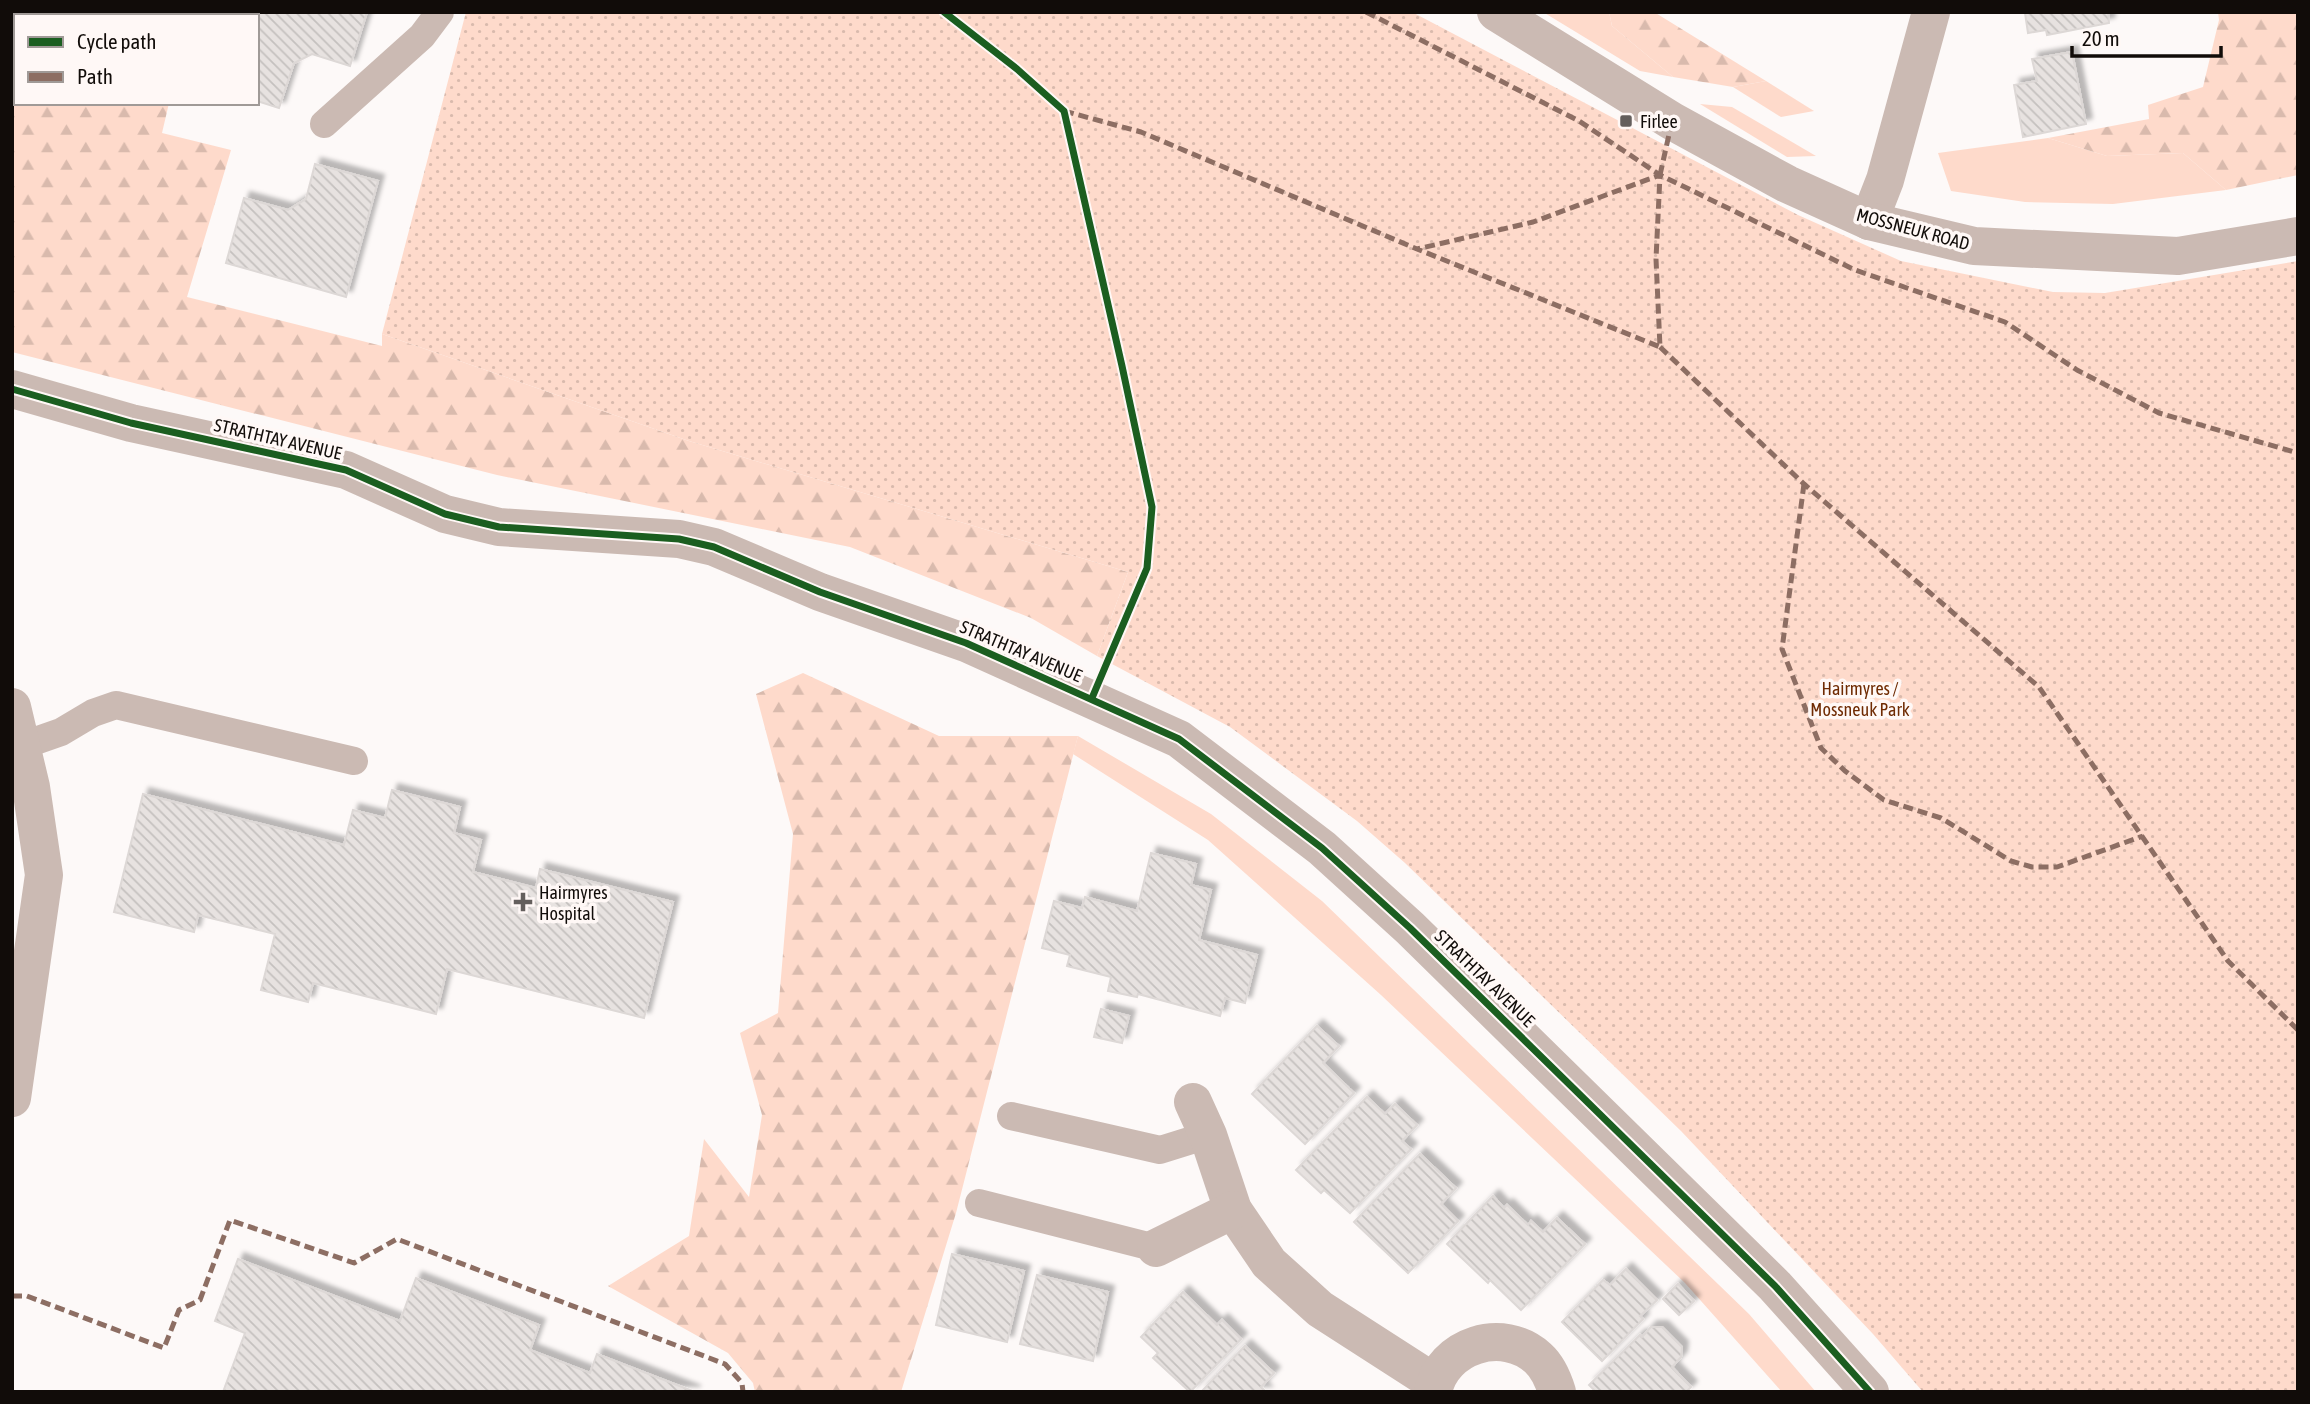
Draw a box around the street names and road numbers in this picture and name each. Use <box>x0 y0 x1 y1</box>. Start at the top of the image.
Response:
street label: MOSSNEUK ROAD <box>1854 204 1972 254</box>
street label: STRATHTAY AVENUE <box>212 414 344 464</box>
street label: STRATHTAY AVENUE <box>957 616 1085 686</box>
street label: STRATHTAY AVENUE <box>1431 925 1539 1031</box>

